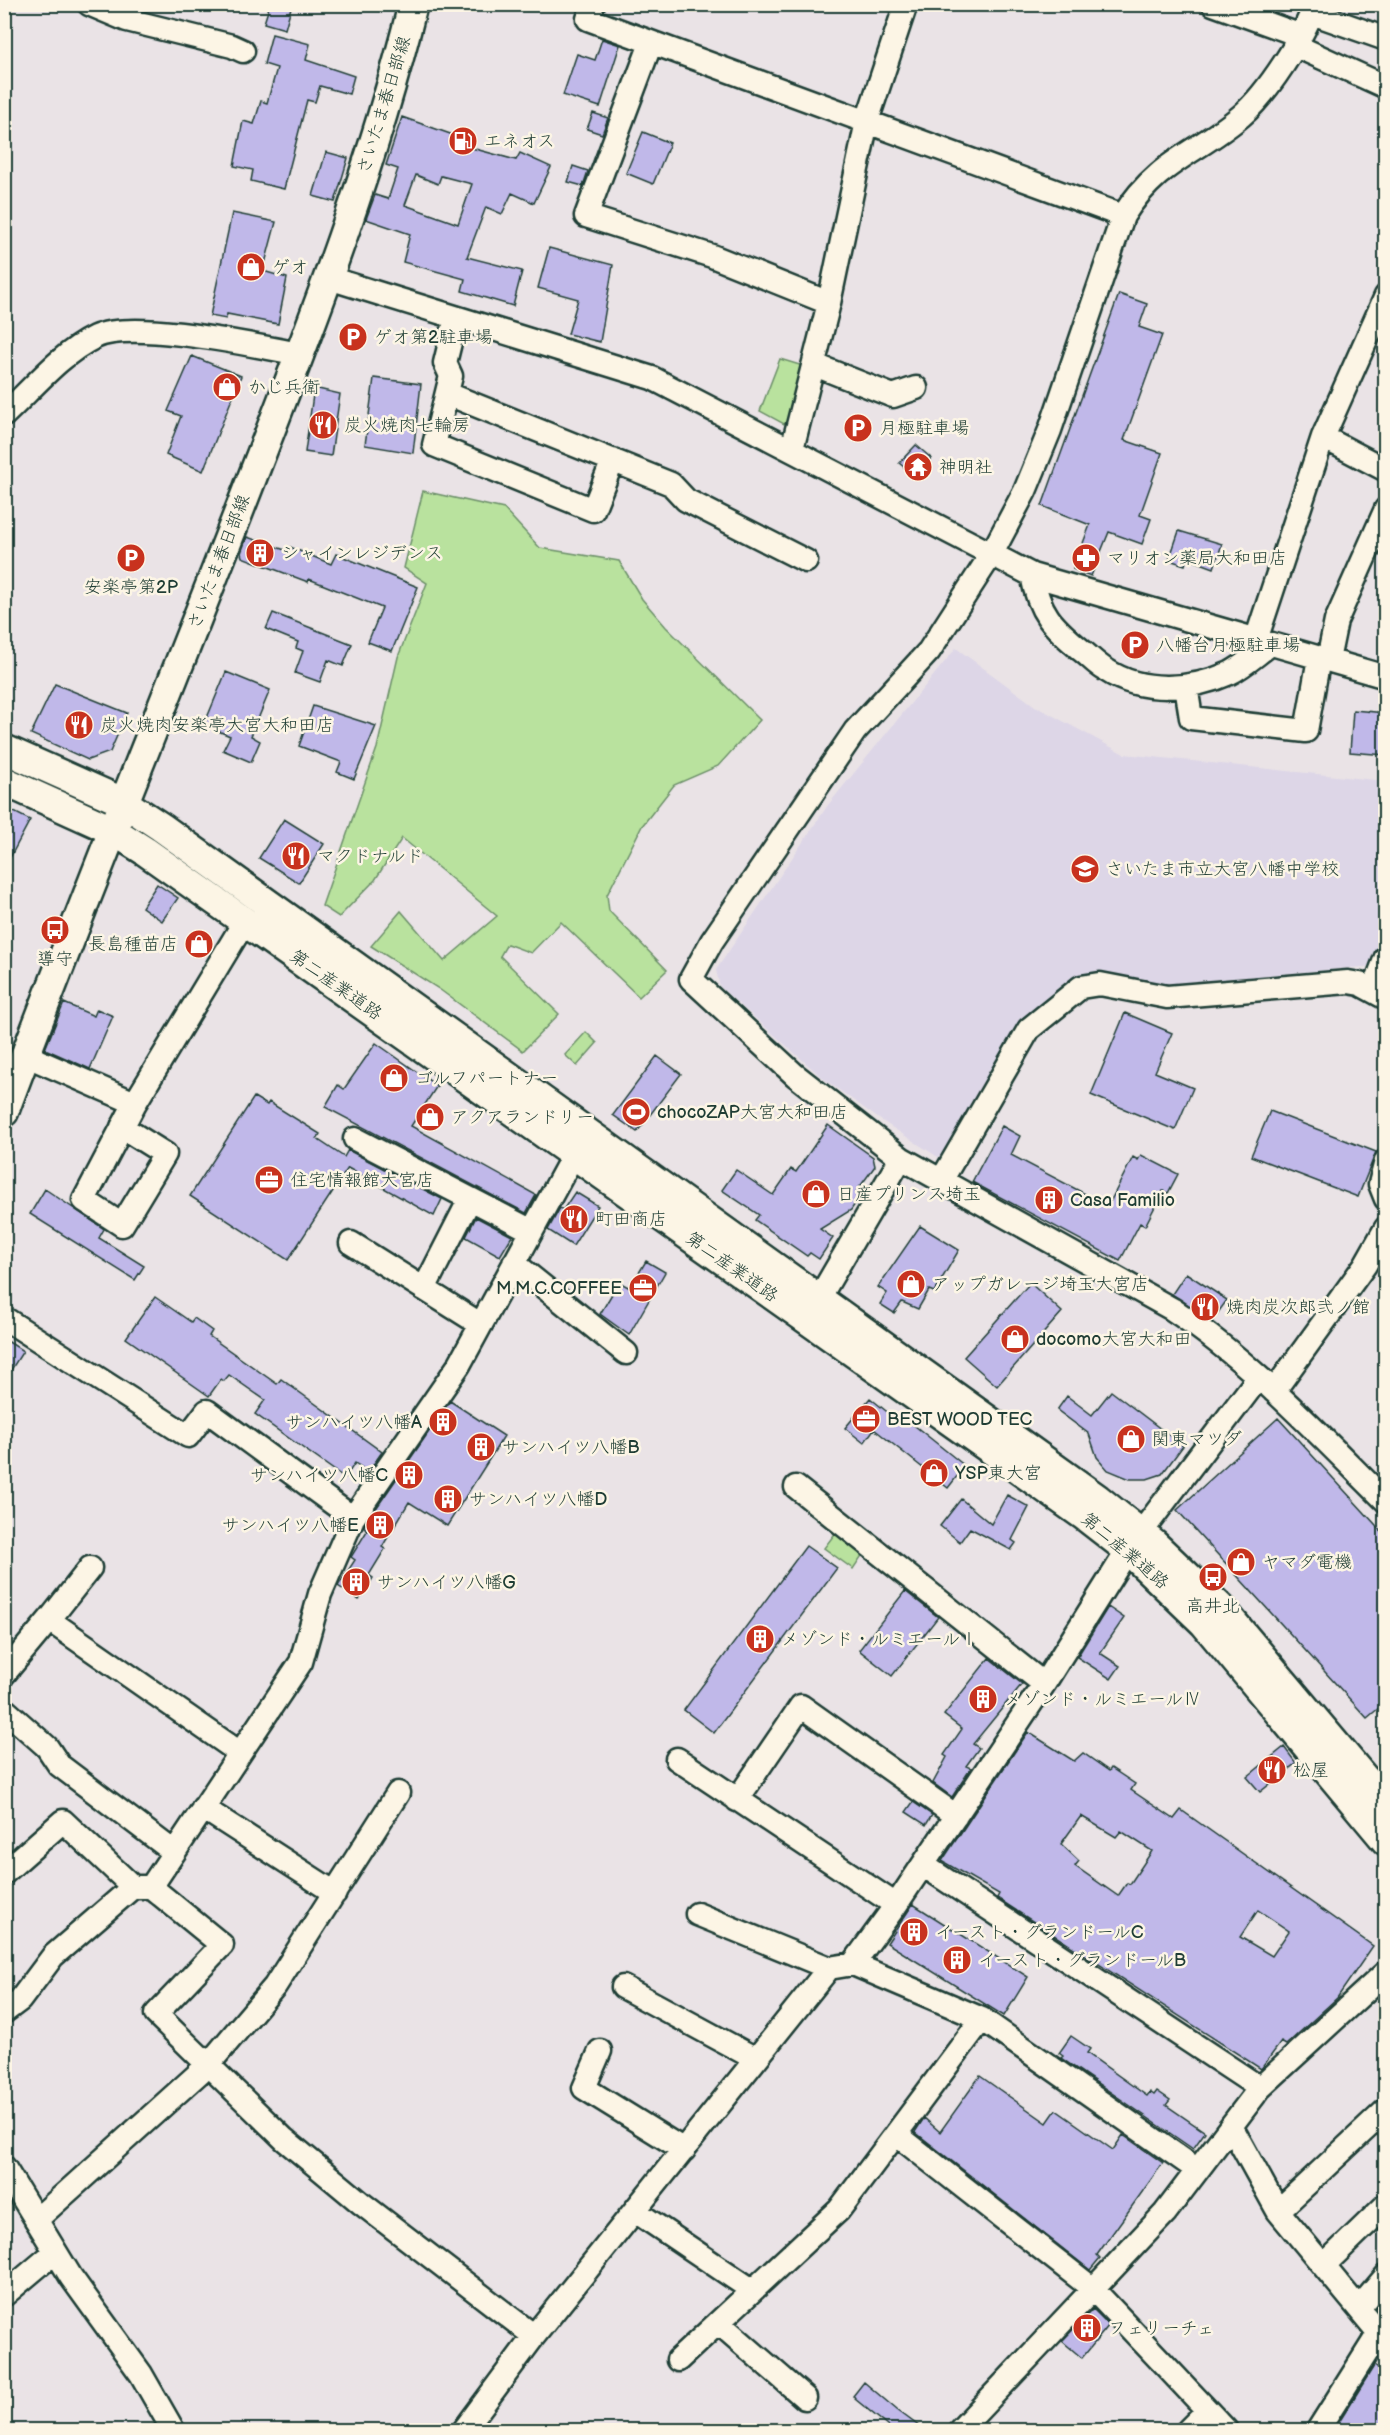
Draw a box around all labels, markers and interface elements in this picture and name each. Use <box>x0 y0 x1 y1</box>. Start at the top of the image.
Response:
street label: さいたま春日部線 <box>353 33 415 177</box>
fuel station icon: エネオス <box>447 125 479 157</box>
place label: エネオス <box>484 131 555 152</box>
shop icon: ゲオ <box>235 251 267 283</box>
place label: ゲオ <box>272 257 308 278</box>
parking icon: ゲオ第2駐車場 <box>337 321 369 353</box>
place label: ゲオ第2駐車場 <box>374 327 493 348</box>
shop icon: かじ兵衛 <box>211 371 243 403</box>
place label: かじ兵衛 <box>248 377 320 398</box>
restaurant icon: 炭火焼肉七輪房 <box>307 409 339 441</box>
parking icon: 月極駐車場 <box>842 412 874 444</box>
place label: 炭火焼肉七輪房 <box>344 415 470 436</box>
place label: 月極駐車場 <box>879 418 969 439</box>
temple icon: 神明社 <box>902 451 934 483</box>
place label: 神明社 <box>939 457 993 478</box>
street label: さいたま春日部線 <box>184 491 254 633</box>
building icon: シャインレジデンス <box>244 537 276 569</box>
parking icon: 安楽亭第2P <box>115 542 147 574</box>
pharmacy icon: マリオン薬局大和田店 <box>1070 542 1102 574</box>
place label: シャインレジデンス <box>281 543 443 564</box>
place label: マリオン薬局大和田店 <box>1107 548 1287 569</box>
place label: 安楽亭第2P <box>84 577 179 598</box>
parking icon: 八幡台月極駐車場 <box>1119 629 1151 661</box>
place label: 八幡台月極駐車場 <box>1156 635 1300 656</box>
restaurant icon: 炭火焼肉安楽亭大宮大和田店 <box>63 709 95 741</box>
place label: 炭火焼肉安楽亭大宮大和田店 <box>100 715 334 736</box>
restaurant icon: マクドナルド <box>280 840 312 872</box>
place label: マクドナルド <box>317 846 424 867</box>
school or university icon: さいたま市立大宮八幡中学校 <box>1069 853 1101 885</box>
place label: さいたま市立大宮八幡中学校 <box>1106 859 1339 880</box>
bus stop icon: 導守 <box>39 914 71 946</box>
shop icon: 長島種苗店 <box>183 928 215 960</box>
place label: 長島種苗店 <box>88 934 178 955</box>
street label: 第二産業道路 <box>286 945 386 1025</box>
place label: 導守 <box>37 949 73 970</box>
shop icon: ゴルフパートナー <box>378 1062 410 1094</box>
place label: ゴルフパートナー <box>415 1068 558 1089</box>
sports icon: chocoZAP大宮大和田店 <box>620 1096 652 1128</box>
shop icon: アクアランドリー <box>414 1101 446 1133</box>
place label: chocoZAP大宮大和田店 <box>657 1102 848 1123</box>
place label: アクアランドリー <box>451 1107 594 1128</box>
office icon: 住宅情報館大宮店 <box>253 1164 285 1196</box>
place label: 住宅情報館大宮店 <box>290 1170 434 1191</box>
shop icon: 日産プリンス埼玉 <box>800 1178 832 1210</box>
place label: 日産プリンス埼玉 <box>837 1184 981 1205</box>
building icon: Casa Familio <box>1033 1184 1065 1216</box>
place label: Casa Familio <box>1070 1190 1175 1211</box>
restaurant icon: 町田商店 <box>558 1203 590 1235</box>
place label: 町田商店 <box>595 1209 667 1230</box>
street label: 第二産業道路 <box>682 1227 782 1307</box>
shop icon: アップガレージ埼玉大宮店 <box>895 1268 927 1300</box>
office icon: M.M.C.COFFEE <box>627 1272 659 1304</box>
place label: アップガレージ埼玉大宮店 <box>932 1274 1149 1295</box>
place label: M.M.C.COFFEE <box>496 1278 622 1299</box>
restaurant icon: 焼肉炭次郎弐ノ館 <box>1189 1291 1221 1323</box>
place label: 焼肉炭次郎弐ノ館 <box>1226 1297 1370 1318</box>
shop icon: docomo大宮大和田 <box>999 1323 1031 1355</box>
place label: docomo大宮大和田 <box>1036 1329 1191 1350</box>
office icon: BEST WOOD TEC <box>850 1403 882 1435</box>
building icon: サンハイツ八幡A <box>427 1406 459 1438</box>
place label: BEST WOOD TEC <box>887 1409 1033 1430</box>
place label: サンハイツ八幡A <box>286 1412 422 1433</box>
shop icon: 関東マツダ <box>1115 1423 1147 1455</box>
place label: 関東マツダ <box>1152 1429 1242 1450</box>
building icon: サンハイツ八幡B <box>465 1431 497 1463</box>
place label: サンハイツ八幡B <box>502 1437 640 1458</box>
shop icon: YSP東大宮 <box>918 1457 950 1489</box>
building icon: サンハイツ八幡C <box>393 1459 425 1491</box>
place label: YSP東大宮 <box>954 1463 1042 1484</box>
place label: サンハイツ八幡C <box>250 1465 388 1486</box>
building icon: サンハイツ八幡D <box>432 1483 464 1515</box>
place label: サンハイツ八幡D <box>469 1489 607 1510</box>
street label: 第二産業道路 <box>1077 1508 1173 1594</box>
building icon: サンハイツ八幡E <box>364 1509 396 1541</box>
place label: サンハイツ八幡E <box>222 1515 359 1536</box>
shop icon: ヤマダ電機 <box>1225 1546 1257 1578</box>
place label: ヤマダ電機 <box>1262 1552 1352 1573</box>
bus stop icon: 高井北 <box>1197 1561 1229 1593</box>
building icon: サンハイツ八幡G <box>340 1566 372 1598</box>
place label: サンハイツ八幡G <box>377 1572 516 1593</box>
place label: 高井北 <box>1186 1596 1240 1617</box>
building icon: メゾンド・ルミエールⅠ <box>744 1623 776 1655</box>
place label: メゾンド・ルミエールⅠ <box>781 1629 978 1650</box>
building icon: メゾンド・ルミエールⅣ <box>967 1683 999 1715</box>
place label: メゾンド・ルミエールⅣ <box>1004 1689 1201 1710</box>
restaurant icon: 松屋 <box>1256 1754 1288 1786</box>
place label: 松屋 <box>1293 1760 1329 1781</box>
building icon: イースト・グランドールC <box>898 1916 930 1948</box>
place label: イースト・グランドールC <box>935 1922 1144 1943</box>
building icon: イースト・グランドールB <box>941 1944 973 1976</box>
place label: イースト・グランドールB <box>978 1950 1186 1971</box>
building icon: フェリーチェ <box>1071 2312 1103 2344</box>
place label: フェリーチェ <box>1108 2318 1214 2339</box>

